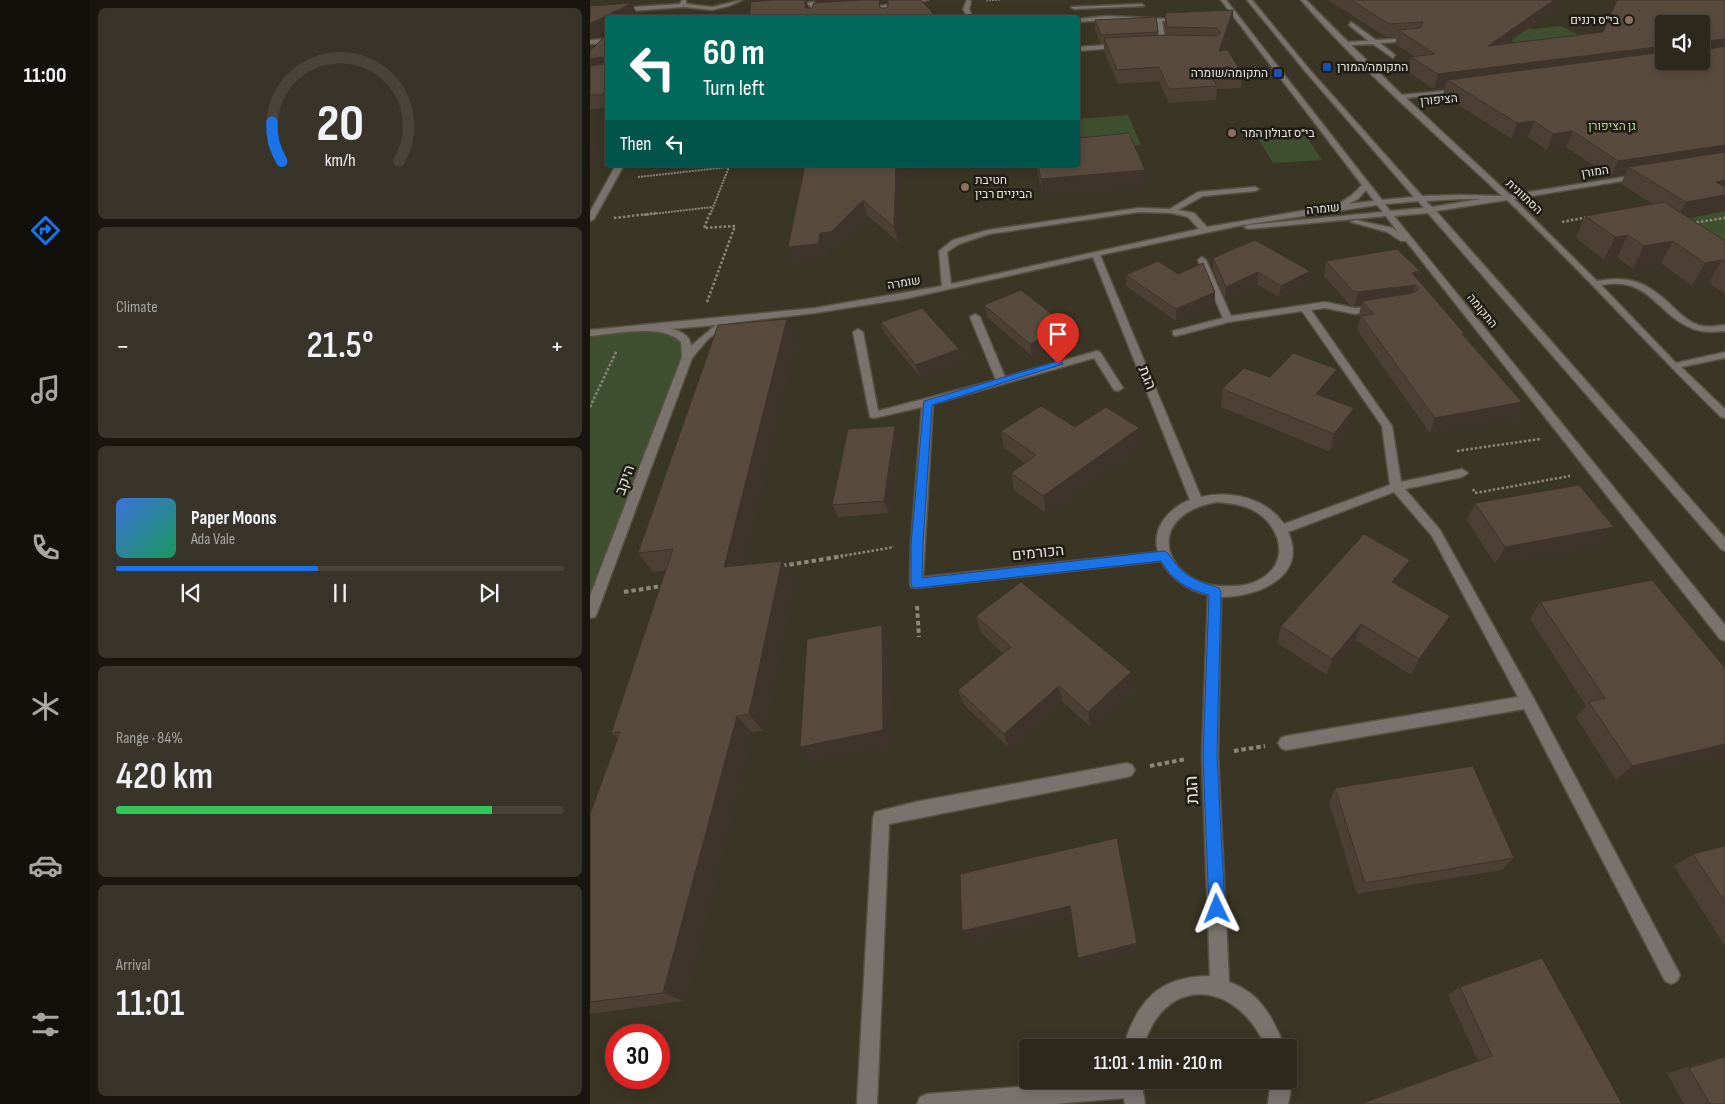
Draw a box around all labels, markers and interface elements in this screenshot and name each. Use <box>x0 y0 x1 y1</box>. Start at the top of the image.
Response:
place label: בי"ס רננים <box>1570 13 1620 28</box>
marker: בי"ס רננים <box>1623 14 1635 26</box>
map controls <box>1655 15 1710 70</box>
button: sound <box>1655 15 1710 70</box>
text: 60 m <box>703 32 765 75</box>
icon: left <box>620 35 685 100</box>
place label: התקומה/המורן <box>1337 60 1408 75</box>
marker: התקומה/המורן <box>1321 61 1333 73</box>
text: 11:00 <box>23 62 67 89</box>
place label: התקומה/שומרה <box>1191 66 1268 81</box>
marker: התקומה/שומרה <box>1272 67 1284 79</box>
text: Turn left <box>703 75 765 102</box>
street label: הציפורן <box>1420 91 1458 109</box>
text: 20 <box>316 93 364 156</box>
park label: גן הציפורן <box>1588 119 1636 134</box>
place label: בי"ס זבולון המר <box>1242 126 1315 141</box>
marker: בי"ס זבולון המר <box>1226 127 1238 139</box>
icon: left <box>661 130 689 158</box>
text: Then <box>620 133 651 156</box>
text: km/h <box>325 150 355 171</box>
street label: המורן <box>1580 162 1610 182</box>
place label: חטיבת הביניים רבין <box>975 173 1032 202</box>
street label: הסתוונית <box>1503 176 1545 218</box>
marker: חטיבת הביניים רבין <box>959 181 971 193</box>
street label: שומרה <box>1305 200 1341 218</box>
icon: directions <box>28 213 63 248</box>
street label: שומרה <box>886 273 922 293</box>
street label: התקומה <box>1464 291 1500 331</box>
text: Climate <box>116 298 158 317</box>
pin <box>1037 313 1079 364</box>
icon: arrive <box>1044 320 1072 348</box>
text: 21.5° <box>306 323 374 368</box>
text: − <box>116 330 130 363</box>
text: + <box>550 330 564 363</box>
street label: הגת <box>1134 363 1160 393</box>
icon: music <box>28 372 63 407</box>
street label: היקב <box>611 462 639 498</box>
text: Paper Moons <box>191 507 277 530</box>
icon: phone <box>28 530 63 565</box>
text: Ada Vale <box>191 530 235 549</box>
street label: הכורמים <box>1011 541 1065 565</box>
icon: previous <box>177 579 205 607</box>
icon: pause <box>326 579 354 607</box>
icon: next <box>475 579 503 607</box>
icon: climate <box>28 689 63 724</box>
text: Range · 84% <box>116 729 183 748</box>
text: 420 km <box>116 754 213 799</box>
street label: הגת <box>1181 775 1203 805</box>
icon: car <box>28 848 63 883</box>
position arrow <box>1190 882 1242 934</box>
text: Arrival <box>116 956 150 975</box>
text: 11:01 <box>116 981 184 1026</box>
icon: filters <box>28 1007 63 1042</box>
speed limit sign: 30 <box>605 1024 670 1089</box>
text: 11:01 · 1 min · 210 m <box>1094 1052 1222 1075</box>

